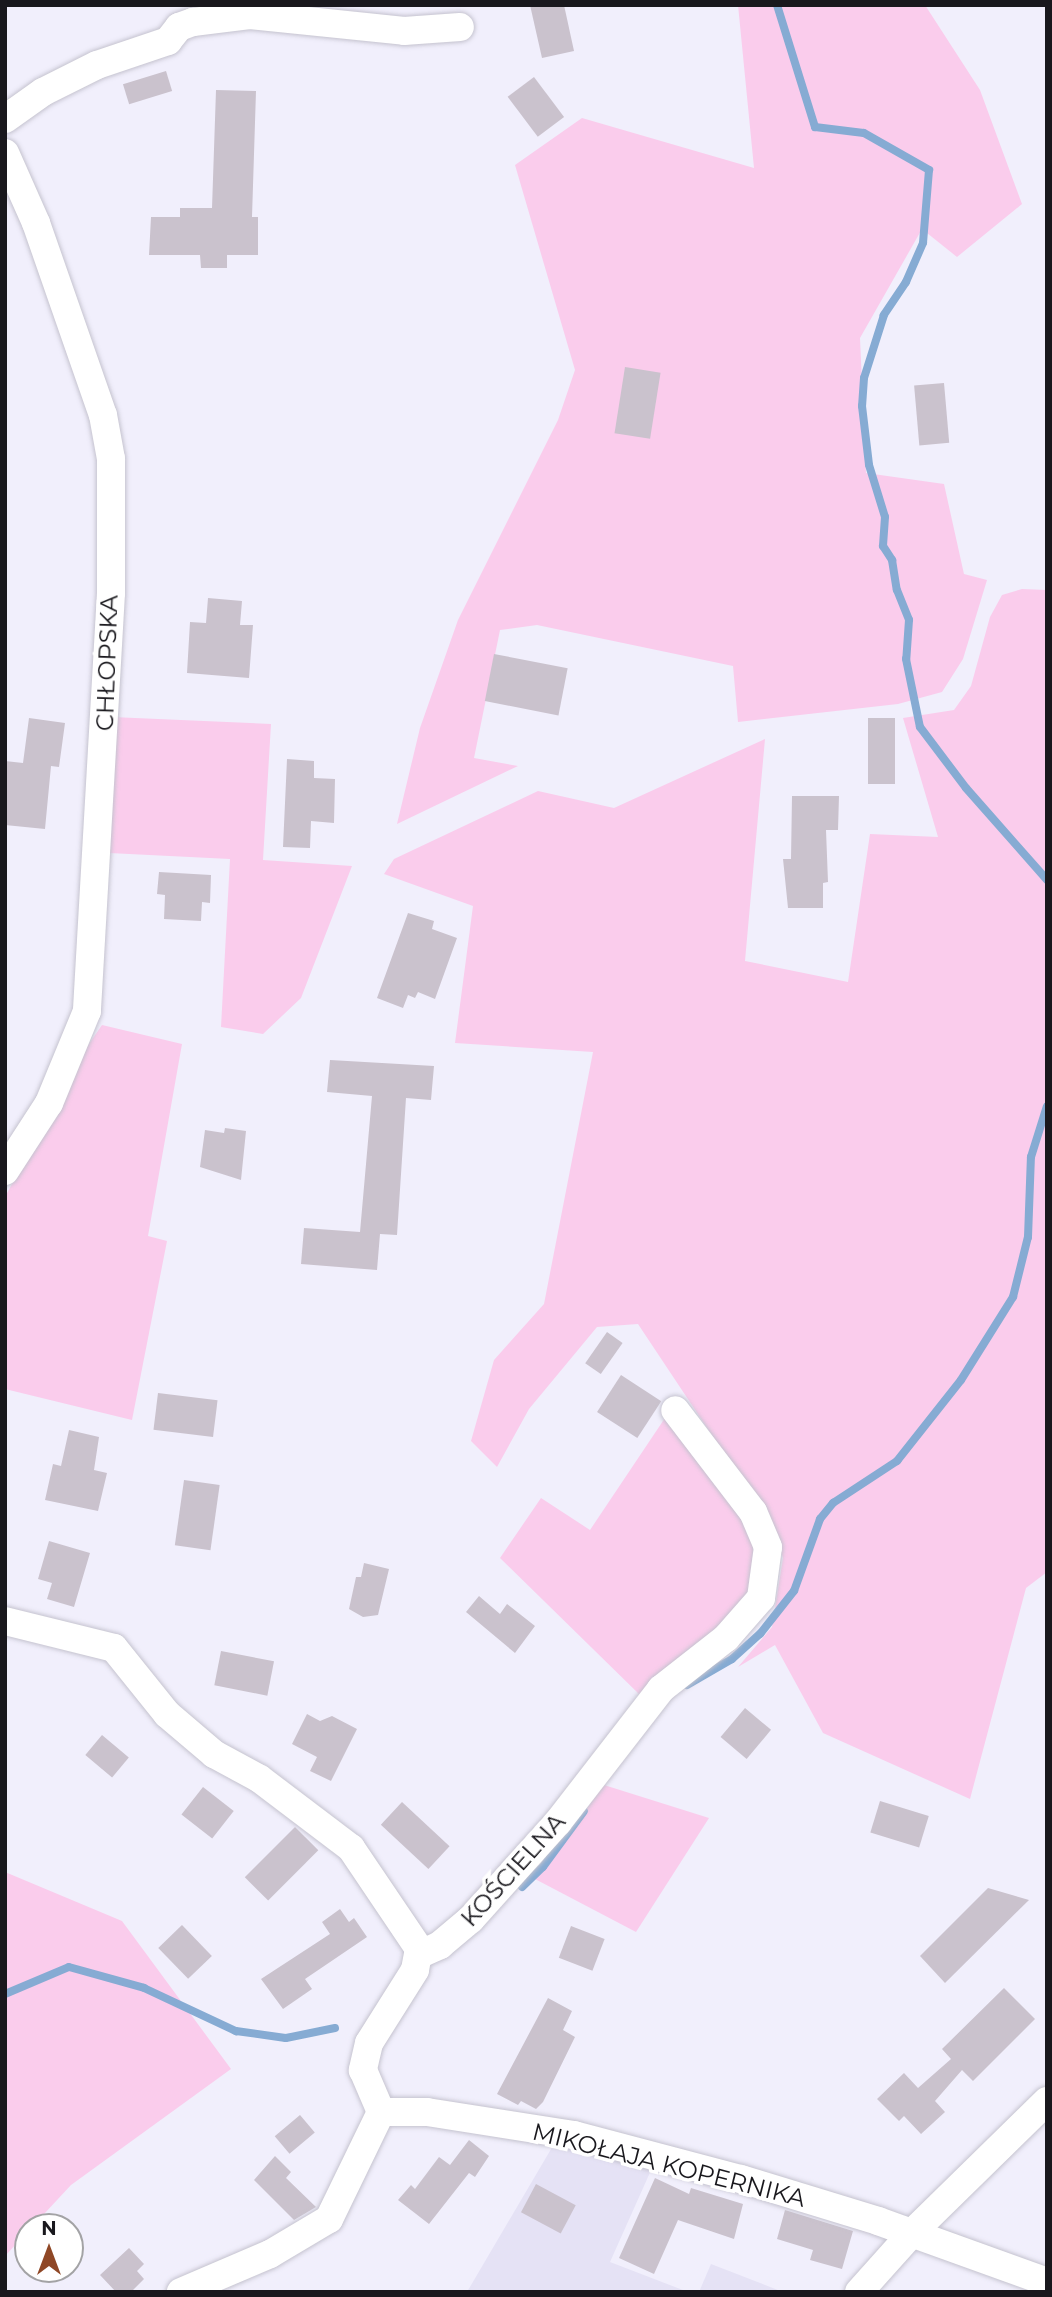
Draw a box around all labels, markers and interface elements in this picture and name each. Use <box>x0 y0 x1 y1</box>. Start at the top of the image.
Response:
street label: CHŁOPSKA <box>90 594 124 732</box>
street label: KOŚCIELNA <box>455 1808 571 1932</box>
street label: MIKOŁAJA KOPERNIKA <box>529 2117 809 2213</box>
north arrow <box>14 2213 84 2283</box>
text: N <box>41 2217 57 2240</box>

